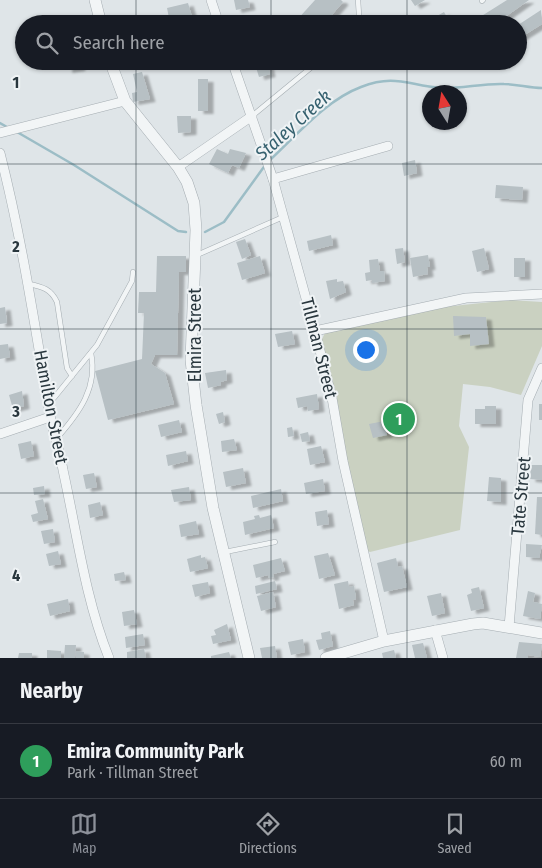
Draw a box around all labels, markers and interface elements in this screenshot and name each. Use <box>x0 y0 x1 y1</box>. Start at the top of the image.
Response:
search box <box>15 15 527 70</box>
icon: search <box>33 29 61 57</box>
text: Search here <box>73 31 165 54</box>
text: 1 <box>13 73 19 92</box>
water label: Staley Creek <box>250 85 336 166</box>
north arrow <box>422 85 467 130</box>
text: 2 <box>11 237 20 256</box>
street label: Elmira Street <box>184 288 206 382</box>
street label: Tillman Street <box>296 295 342 401</box>
your location <box>353 337 379 363</box>
street label: Hamilton Street <box>29 348 73 466</box>
pin: 1 <box>383 400 415 438</box>
text: 3 <box>11 402 20 421</box>
street label: Tate Street <box>507 455 535 536</box>
text: 4 <box>12 566 20 585</box>
text: Nearby <box>20 678 82 704</box>
text: Emira Community Park <box>67 740 244 763</box>
text: 1 <box>33 752 39 771</box>
text: 60 m <box>490 752 522 771</box>
text: Park · Tillman Street <box>67 763 198 782</box>
tab: Map <box>70 810 98 857</box>
tab: Directions <box>239 810 297 857</box>
tab: Saved <box>437 810 472 857</box>

